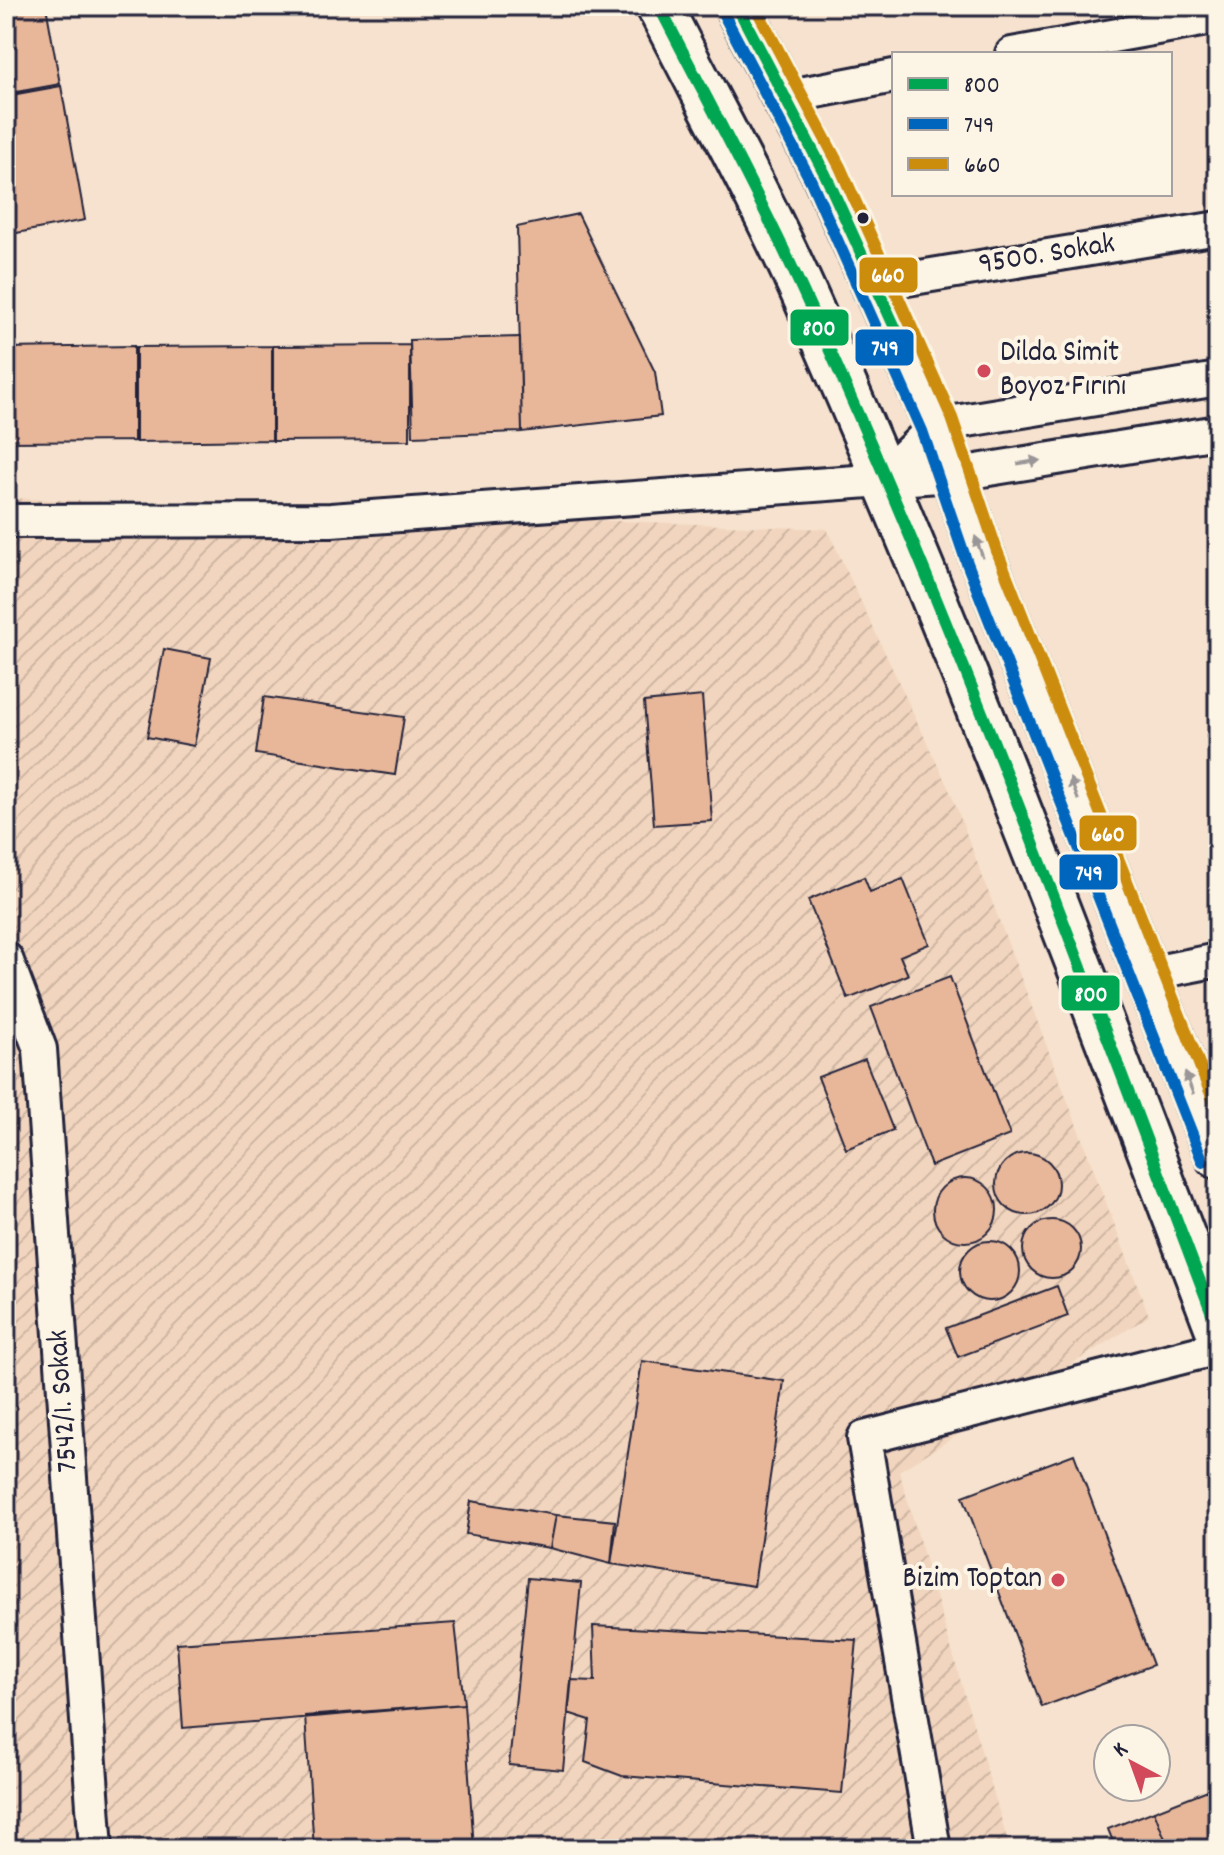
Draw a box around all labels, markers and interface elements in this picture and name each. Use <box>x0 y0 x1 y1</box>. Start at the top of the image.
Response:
legend <box>892 52 1172 196</box>
text: 800 <box>964 70 1000 104</box>
text: 749 <box>964 110 994 144</box>
text: 660 <box>964 150 1001 184</box>
unlabelled marker <box>855 210 871 226</box>
street label: 9500. Sokak <box>976 224 1118 288</box>
line badge: 660 <box>858 256 919 294</box>
text: 660 <box>871 262 905 293</box>
line badge: 800 <box>789 308 850 347</box>
text: 800 <box>803 315 835 346</box>
line badge: 749 <box>854 328 915 367</box>
place label: Dilda Simit Boyoz Fırını <box>1000 333 1126 410</box>
text: 749 <box>871 335 899 366</box>
marker: Dilda Simit Boyoz Fırını <box>975 362 993 380</box>
one-way arrow <box>1017 456 1042 468</box>
one-way arrow <box>972 535 985 559</box>
one-way arrow <box>1067 777 1080 801</box>
line badge: 660 <box>1078 814 1138 852</box>
text: 660 <box>1091 821 1125 852</box>
line badge: 749 <box>1058 853 1119 891</box>
text: 749 <box>1075 860 1103 891</box>
line badge: 800 <box>1060 974 1121 1012</box>
text: 800 <box>1075 981 1107 1012</box>
one-way arrow <box>1183 1071 1196 1095</box>
street label: 7542/1. Sokak <box>39 1328 91 1474</box>
place label: Bizim Toptan <box>902 1559 1042 1602</box>
marker: Bizim Toptan <box>1049 1571 1067 1589</box>
north arrow <box>1092 1723 1172 1803</box>
text: K <box>1107 1736 1135 1766</box>

